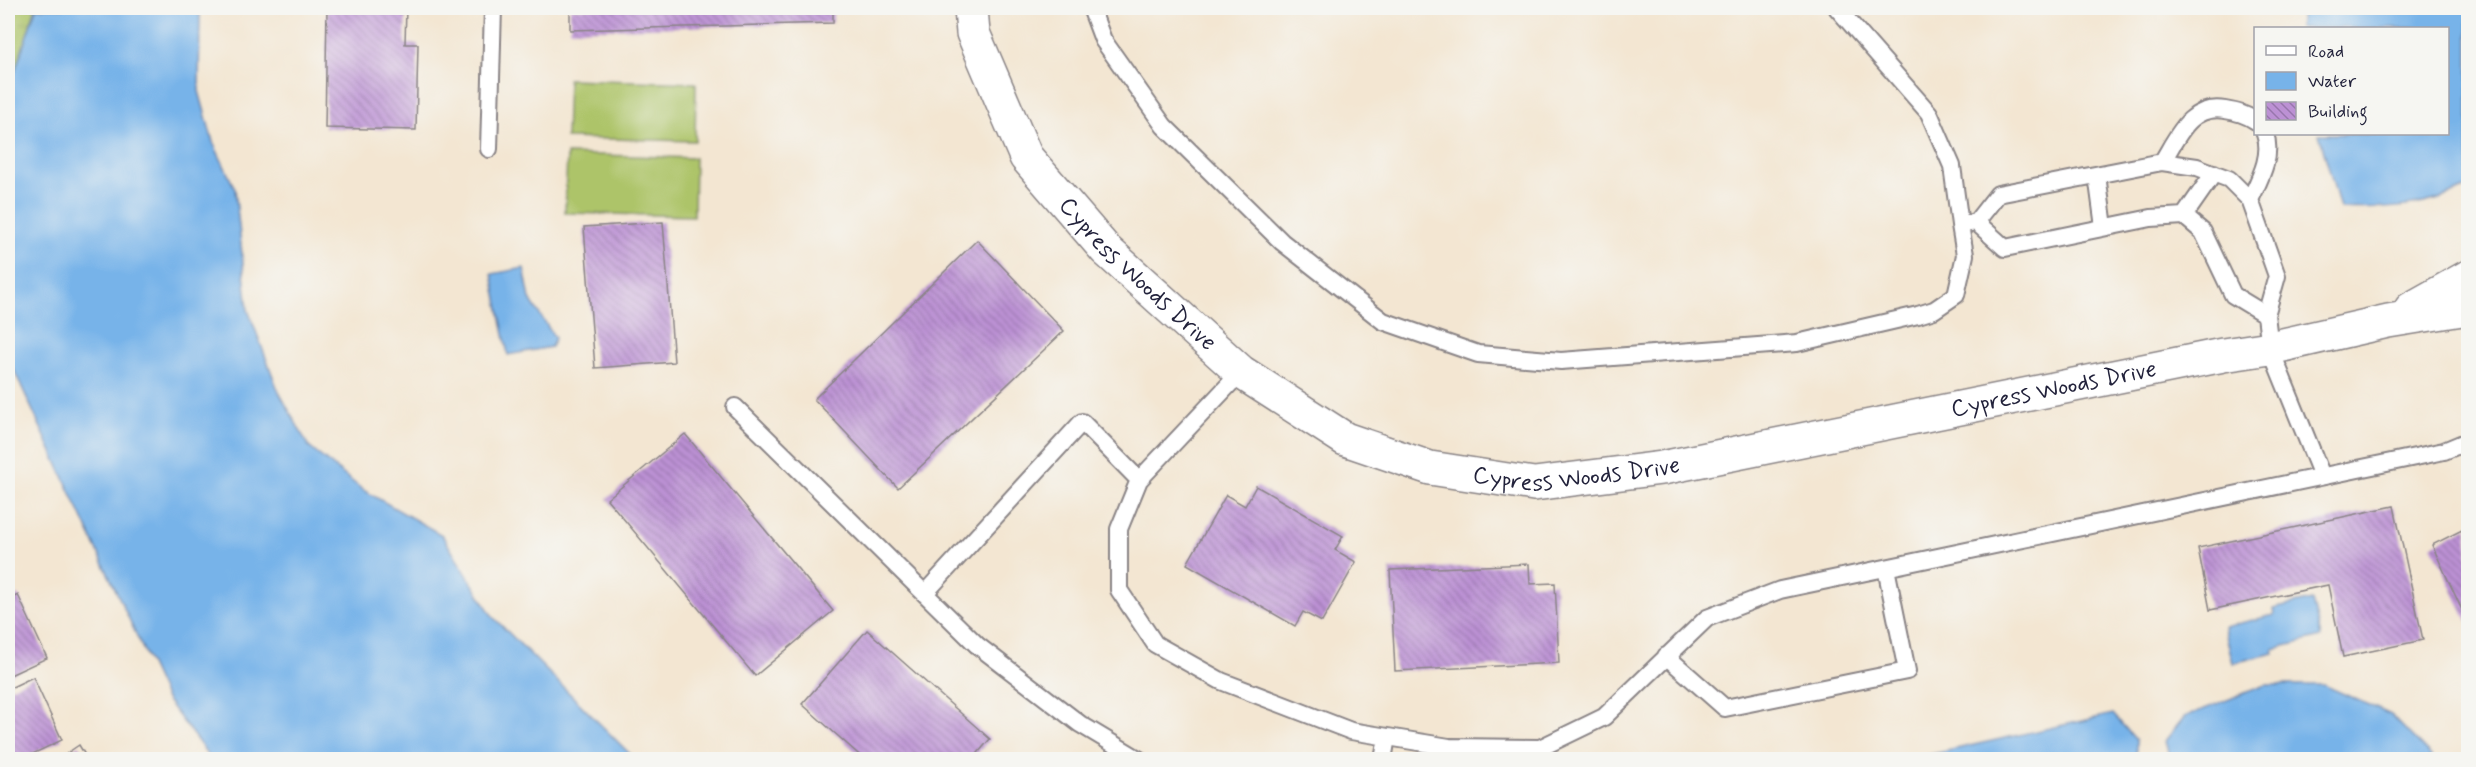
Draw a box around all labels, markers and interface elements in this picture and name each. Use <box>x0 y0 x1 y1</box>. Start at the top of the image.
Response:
legend <box>2254 27 2449 135</box>
text: Road <box>2308 40 2344 64</box>
text: Water <box>2308 70 2357 94</box>
text: Building <box>2308 100 2368 126</box>
street label: Cypress Woods Drive <box>1052 191 1223 358</box>
street label: Cypress Woods Drive <box>1948 353 2159 425</box>
street label: Cypress Woods Drive <box>1471 449 1683 500</box>

